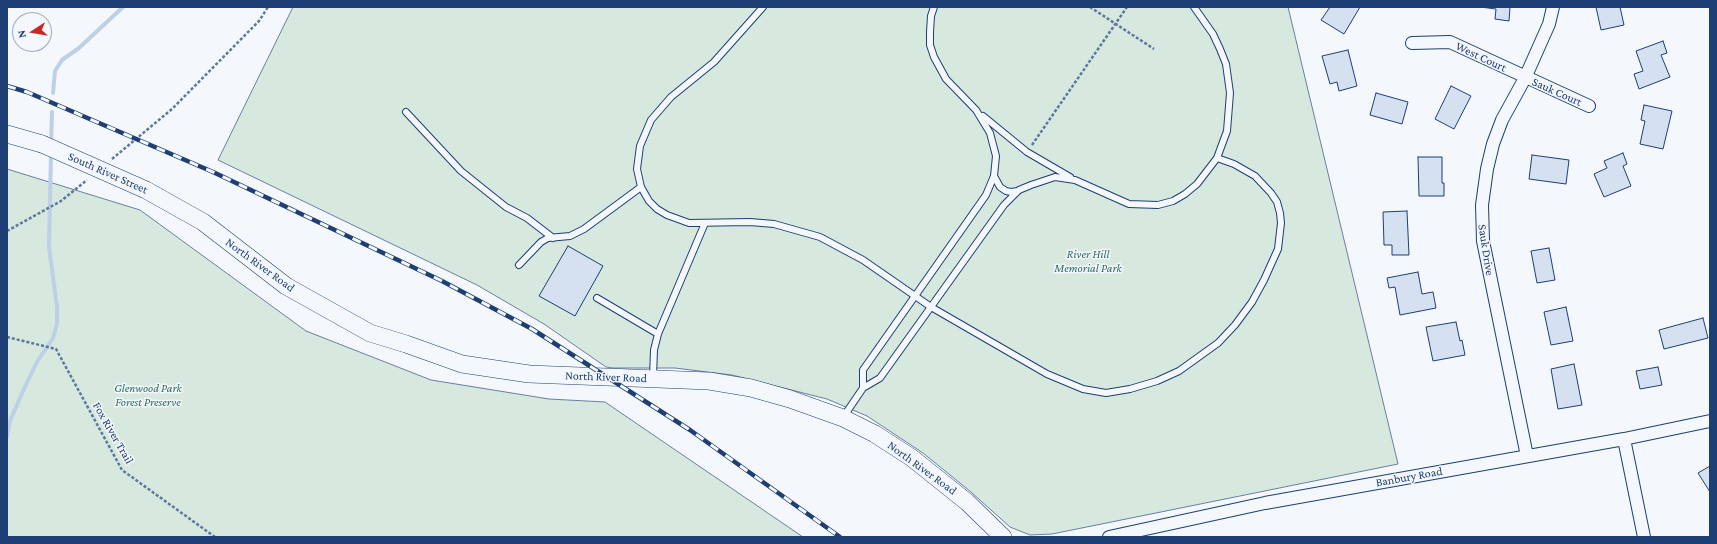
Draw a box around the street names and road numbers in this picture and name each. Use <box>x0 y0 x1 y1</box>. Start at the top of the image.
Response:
street label: West Court <box>1453 39 1509 75</box>
street label: Sauk Court <box>1530 75 1584 109</box>
street label: South River Street <box>66 149 150 197</box>
street label: Sauk Drive <box>1475 223 1497 277</box>
street label: North River Road <box>223 235 297 295</box>
street label: North River Road <box>565 368 647 386</box>
street label: Fox River Trail <box>90 400 136 466</box>
street label: North River Road <box>885 438 959 498</box>
street label: Banbury Road <box>1375 464 1443 490</box>

